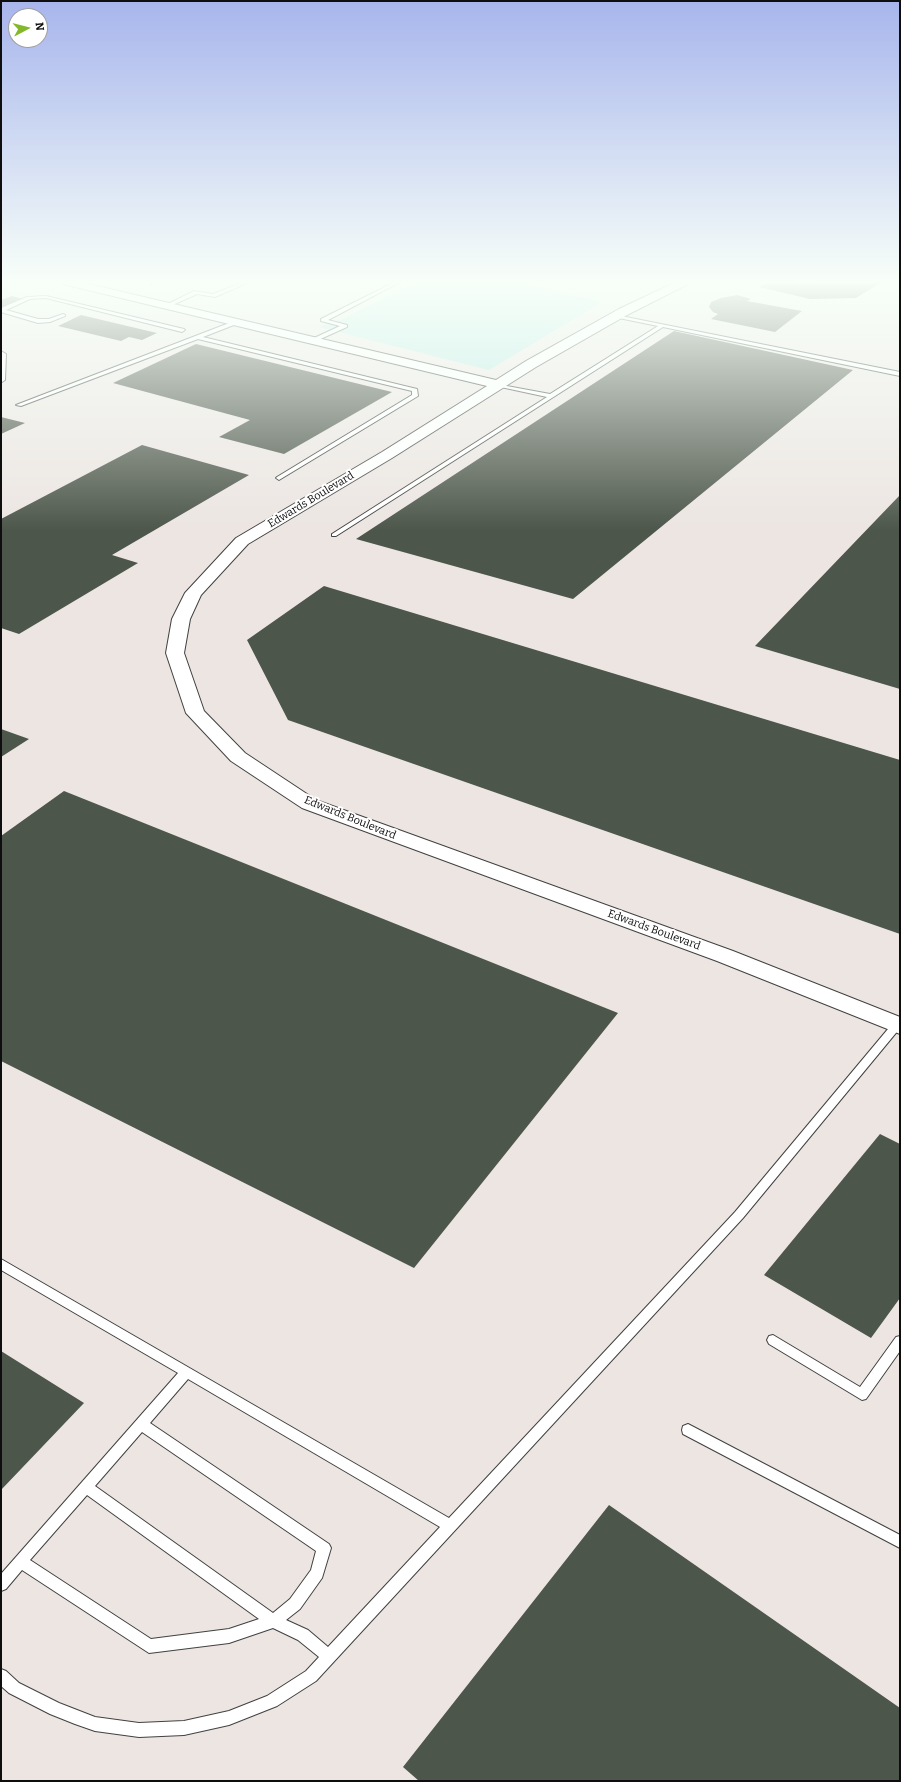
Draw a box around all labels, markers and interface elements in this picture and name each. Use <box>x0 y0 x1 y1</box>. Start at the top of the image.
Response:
north arrow <box>8 8 48 48</box>
text: N <box>32 22 46 32</box>
street label: Edwards Boulevard <box>266 469 356 531</box>
street label: Edwards Boulevard <box>302 794 398 842</box>
street label: Edwards Boulevard <box>606 907 702 953</box>

